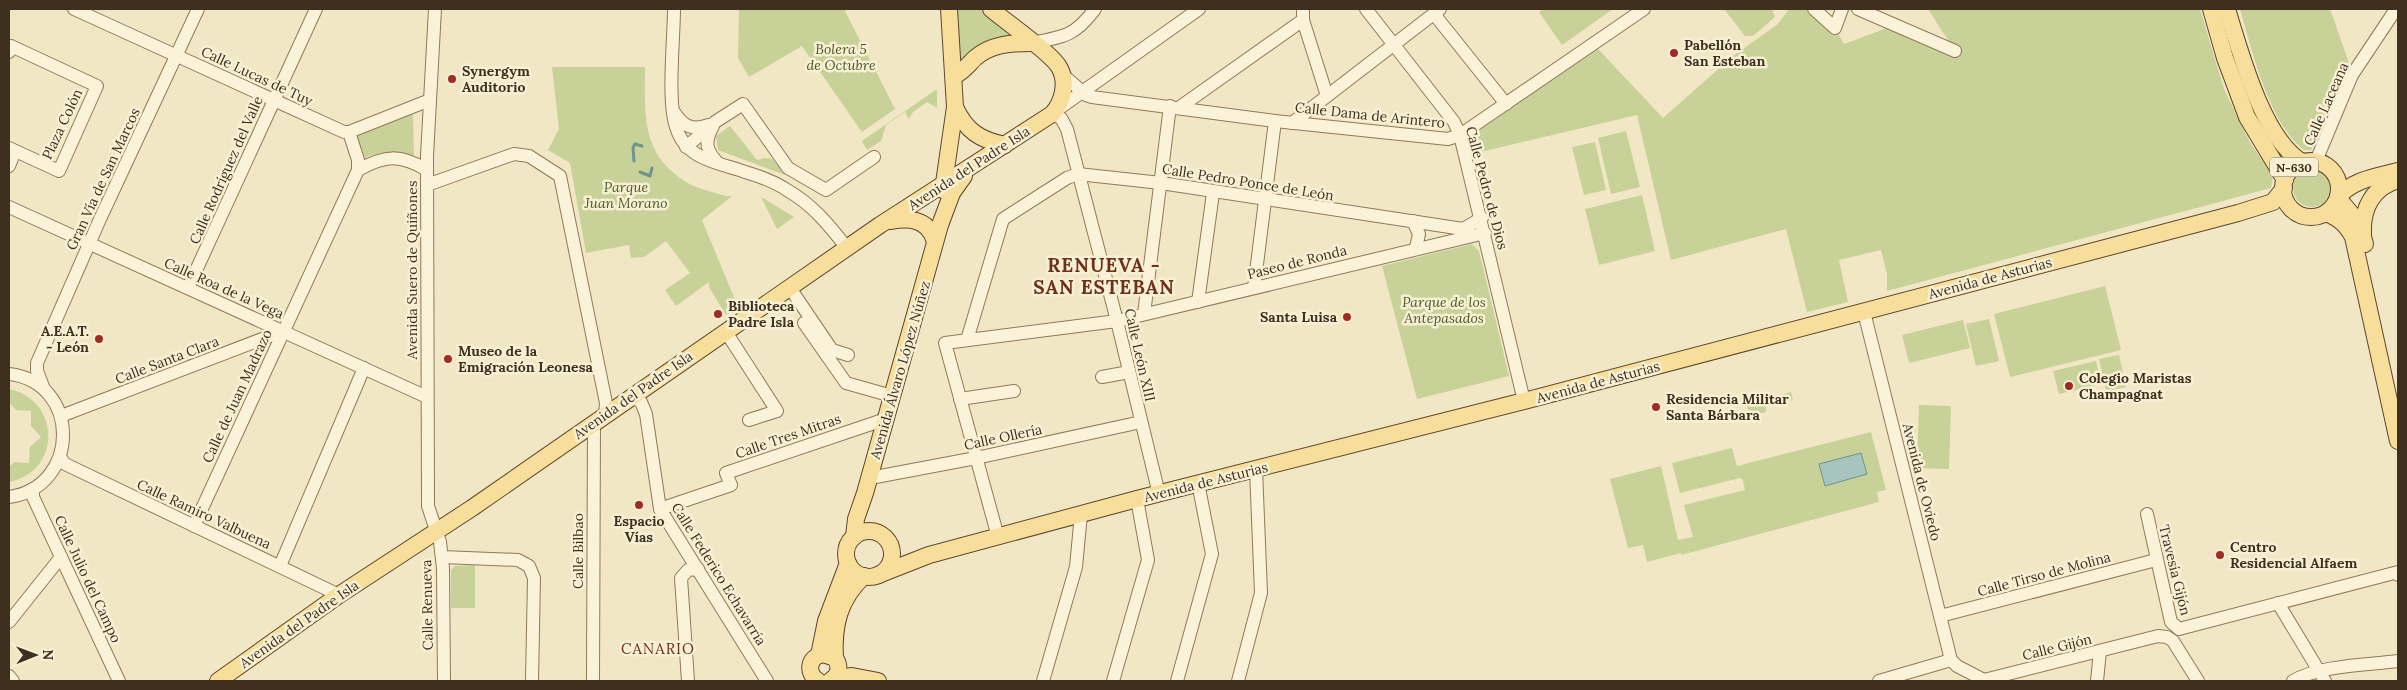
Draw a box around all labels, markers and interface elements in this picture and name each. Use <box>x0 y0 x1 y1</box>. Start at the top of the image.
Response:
place label: Pabellón San Esteban <box>1684 36 1765 70</box>
park label: Bolera 5 de Octubre <box>806 40 876 74</box>
street label: Calle Lucas de Tuy <box>198 42 316 110</box>
marker: Pabellón San Esteban <box>1668 47 1680 59</box>
street label: Calle Laceana <box>2300 60 2352 148</box>
place label: Synergym Auditorio <box>462 62 530 96</box>
marker: Synergym Auditorio <box>446 73 458 85</box>
street label: Plaza Colón <box>38 85 86 162</box>
street label: Calle Rodríguez del Valle <box>185 93 267 247</box>
street label: Calle Dama de Arintero <box>1294 98 1446 132</box>
street label: Gran Vía de San Marcos <box>62 105 144 253</box>
street label: Avenida del Padre Isla <box>904 122 1033 215</box>
street label: Calle Pedro de Dios <box>1462 125 1512 251</box>
road number: N-630 <box>2270 158 2318 176</box>
street label: Calle Pedro Ponce de León <box>1161 160 1336 205</box>
park label: Parque Juan Morano <box>583 178 668 212</box>
street label: Avenida Suero de Quiñones <box>403 181 421 360</box>
street label: Paseo de Ronda <box>1245 241 1349 283</box>
district label: RENUEVA - SAN ESTEBAN <box>1033 253 1175 299</box>
street label: Avenida de Asturias <box>1925 253 2054 303</box>
street label: Calle Roa de la Vega <box>161 254 287 322</box>
street label: Avenida Álvaro López Núñez <box>866 279 934 462</box>
park label: Parque de los Antepasados <box>1402 293 1486 327</box>
place label: Biblioteca Padre Isla <box>728 297 795 331</box>
street label: Calle León XIII <box>1121 307 1159 403</box>
marker: Biblioteca Padre Isla <box>712 308 724 320</box>
place label: Santa Luisa <box>1260 308 1338 326</box>
marker: Santa Luisa <box>1341 311 1353 323</box>
place label: A.E.A.T. - León <box>41 322 89 356</box>
street label: Calle de Juan Madrazo <box>198 326 276 466</box>
street label: Calle Santa Clara <box>113 332 221 388</box>
marker: A.E.A.T. - León <box>93 333 105 345</box>
place label: Museo de la Emigración Leonesa <box>458 342 593 376</box>
street label: Avenida del Padre Isla <box>569 347 696 444</box>
marker: Museo de la Emigración Leonesa <box>442 353 454 365</box>
street label: Avenida de Asturias <box>1533 357 1662 407</box>
place label: Colegio Maristas Champagnat <box>2079 369 2192 403</box>
marker: Colegio Maristas Champagnat <box>2063 380 2075 392</box>
place label: Residencia Militar Santa Bárbara <box>1666 390 1789 424</box>
marker: Residencia Militar Santa Bárbara <box>1650 401 1662 413</box>
street label: Calle Tres Mitras <box>733 410 843 462</box>
street label: Calle Ollería <box>962 420 1044 454</box>
street label: Avenida de Oviedo <box>1898 420 1945 543</box>
street label: Avenida de Asturias <box>1141 458 1270 506</box>
street label: Calle Ramiro Valbuena <box>134 475 274 553</box>
marker: Espacio Vías <box>633 499 645 511</box>
street label: Calle Federico Echavarría <box>668 499 770 649</box>
street label: Calle Julio del Campo <box>51 512 125 646</box>
place label: Espacio Vías <box>614 512 665 546</box>
street label: Calle Bilbao <box>569 513 587 589</box>
street label: Travesía Gijón <box>2155 523 2195 618</box>
place label: Centro Residencial Alfaem <box>2230 538 2357 572</box>
street label: Calle Tirso de Molina <box>1975 548 2113 600</box>
marker: Centro Residencial Alfaem <box>2214 549 2226 561</box>
street label: Calle Renueva <box>417 559 437 651</box>
street label: Avenida del Padre Isla <box>235 576 362 673</box>
north arrow <box>10 630 60 680</box>
street label: Calle Gijón <box>2020 630 2094 664</box>
district label: CANARIO <box>621 639 695 658</box>
text: N <box>39 649 57 661</box>

